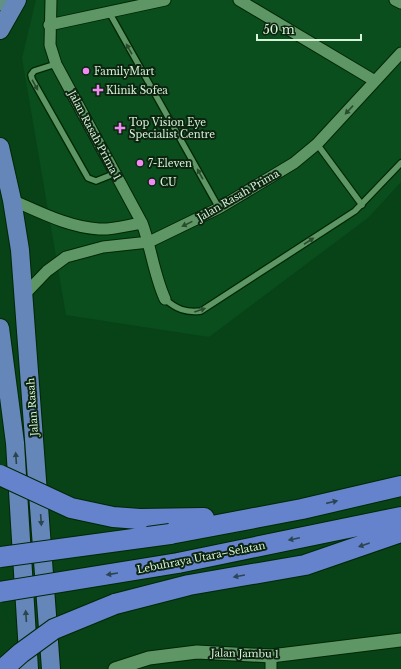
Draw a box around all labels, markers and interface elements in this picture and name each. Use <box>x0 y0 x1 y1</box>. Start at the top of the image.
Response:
scale bar <box>257 16 361 42</box>
text: 50 m <box>263 22 295 37</box>
one-way arrow <box>126 43 133 55</box>
place label: FamilyMart <box>94 65 154 78</box>
marker: FamilyMart <box>81 66 91 76</box>
one-way arrow <box>32 79 39 91</box>
place label: Klinik Sofea <box>106 84 168 97</box>
marker: Klinik Sofea <box>93 85 103 95</box>
street label: Jalan Rasah Prima 1 <box>65 86 124 182</box>
one-way arrow <box>344 105 353 115</box>
place label: Top Vision Eye Specialist Centre <box>129 116 215 141</box>
marker: Top Vision Eye Specialist Centre <box>114 122 126 134</box>
place label: 7-Eleven <box>148 157 192 170</box>
marker: 7-Eleven <box>135 158 145 168</box>
street label: Jalan Rasah Prima <box>193 167 282 225</box>
one-way arrow <box>197 168 204 180</box>
place label: CU <box>160 176 177 189</box>
marker: CU <box>147 177 157 187</box>
one-way arrow <box>181 221 192 227</box>
one-way arrow <box>303 237 315 244</box>
one-way arrow <box>194 307 206 313</box>
street label: Jalan Rasah <box>24 377 41 438</box>
one-way arrow <box>12 452 19 464</box>
one-way arrow <box>326 499 338 505</box>
one-way arrow <box>37 514 44 526</box>
one-way arrow <box>288 537 300 543</box>
street label: Lebuhraya Utara–Selatan <box>136 539 266 576</box>
one-way arrow <box>358 542 370 548</box>
one-way arrow <box>106 571 118 577</box>
one-way arrow <box>233 574 245 580</box>
one-way arrow <box>22 610 29 622</box>
street label: Jalan Jambu 1 <box>209 646 279 661</box>

